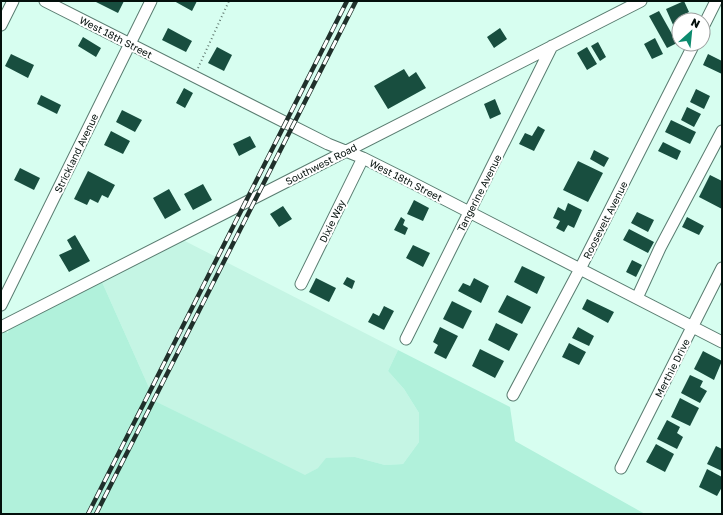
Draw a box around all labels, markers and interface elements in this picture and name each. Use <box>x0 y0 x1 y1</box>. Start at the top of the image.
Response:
north arrow <box>671 12 711 52</box>
street label: West 18th Street <box>78 13 154 61</box>
text: N <box>689 15 702 30</box>
street label: Strickland Avenue <box>52 111 101 195</box>
street label: Southwest Road <box>283 141 359 187</box>
street label: Tangerine Avenue <box>454 152 504 234</box>
street label: West 18th Street <box>368 156 444 204</box>
street label: Roosevelt Avenue <box>580 179 630 261</box>
street label: Dixie Way <box>316 197 348 244</box>
street label: Merthie Drive <box>652 336 692 399</box>

